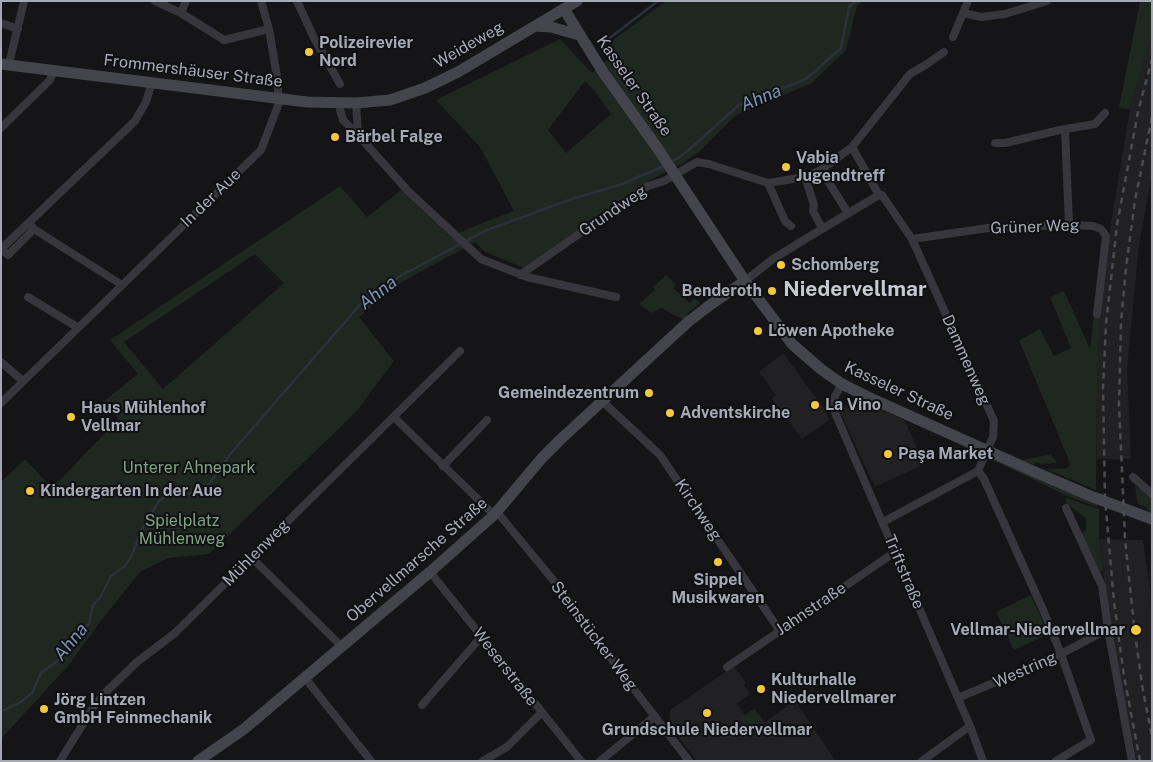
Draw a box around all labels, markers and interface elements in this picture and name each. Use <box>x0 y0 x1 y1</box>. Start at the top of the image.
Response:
street label: Weideweg <box>431 17 507 73</box>
street label: Kasseler Straße <box>592 32 676 140</box>
place label: Polizeirevier Nord <box>319 33 413 71</box>
marker: Polizeirevier Nord <box>303 46 315 58</box>
street label: Frommershäuser Straße <box>102 50 284 92</box>
water label: Ahna <box>737 80 785 116</box>
place label: Bärbel Falge <box>345 127 443 147</box>
marker: Bärbel Falge <box>329 131 341 143</box>
place label: Vabia Jugendtreff <box>796 148 885 186</box>
marker: Vabia Jugendtreff <box>780 161 792 173</box>
street label: In der Aue <box>177 165 245 231</box>
street label: Grundweg <box>576 181 650 241</box>
street label: Grüner Weg <box>990 216 1080 238</box>
place label: Schomberg <box>791 255 879 275</box>
marker: Schomberg <box>775 259 787 271</box>
water label: Ahna <box>355 272 401 314</box>
district label: Niedervellmar <box>783 277 927 303</box>
place label: Benderoth <box>682 281 762 301</box>
marker: Benderoth <box>766 285 778 297</box>
street label: Dammenweg <box>938 312 994 408</box>
place label: Löwen Apotheke <box>768 321 894 341</box>
marker: Löwen Apotheke <box>752 325 764 337</box>
street label: Kasseler Straße <box>841 357 957 425</box>
place label: Gemeindezentrum <box>498 383 639 403</box>
marker: Gemeindezentrum <box>643 387 655 399</box>
place label: La Vino <box>825 395 881 415</box>
place label: Haus Mühlenhof Vellmar <box>81 398 206 436</box>
marker: La Vino <box>809 399 821 411</box>
place label: Adventskirche <box>680 403 790 423</box>
marker: Adventskirche <box>664 407 676 419</box>
marker: Haus Mühlenhof Vellmar <box>65 411 77 423</box>
place label: Paşa Market <box>898 444 993 464</box>
marker: Paşa Market <box>882 448 894 460</box>
park label: Unterer Ahnepark <box>123 458 255 478</box>
street label: Kirchweg <box>670 476 726 544</box>
place label: Kindergarten In der Aue <box>40 481 222 501</box>
marker: Kindergarten In der Aue <box>24 485 36 497</box>
street label: Obervellmarsche Straße <box>343 493 491 627</box>
park label: Spielplatz Mühlenweg <box>139 511 225 549</box>
street label: Mühlenweg <box>219 516 293 590</box>
street label: Triftstraße <box>880 532 928 612</box>
marker: Sippel Musikwaren <box>712 556 724 568</box>
place label: Sippel Musikwaren <box>671 570 765 608</box>
street label: Steinstücker Weg <box>547 578 641 694</box>
street label: Jahnstraße <box>772 578 850 640</box>
water label: Ahna <box>49 619 93 665</box>
place label: Vellmar-Niedervellmar <box>950 620 1125 640</box>
marker: Vellmar-Niedervellmar <box>1129 623 1143 637</box>
street label: Weserstraße <box>468 624 542 710</box>
street label: Westring <box>990 648 1060 692</box>
place label: Kulturhalle Niedervellmarer <box>771 670 896 708</box>
marker: Kulturhalle Niedervellmarer <box>755 683 767 695</box>
place label: Jörg Lintzen GmbH Feinmechanik <box>54 690 212 728</box>
marker: Jörg Lintzen GmbH Feinmechanik <box>38 703 50 715</box>
marker: Grundschule Niedervellmar <box>701 707 713 719</box>
place label: Grundschule Niedervellmar <box>602 720 812 740</box>

